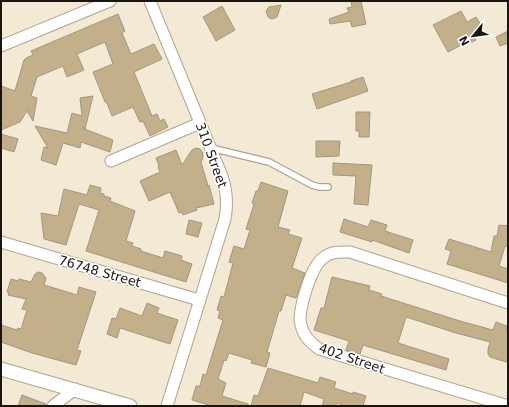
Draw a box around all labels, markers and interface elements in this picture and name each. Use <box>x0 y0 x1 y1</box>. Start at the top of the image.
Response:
north arrow <box>453 16 493 56</box>
text: N <box>457 33 473 48</box>
street label: 310 Street <box>193 120 230 190</box>
street label: 76748 Street <box>57 253 143 290</box>
street label: 402 Street <box>317 340 387 377</box>

